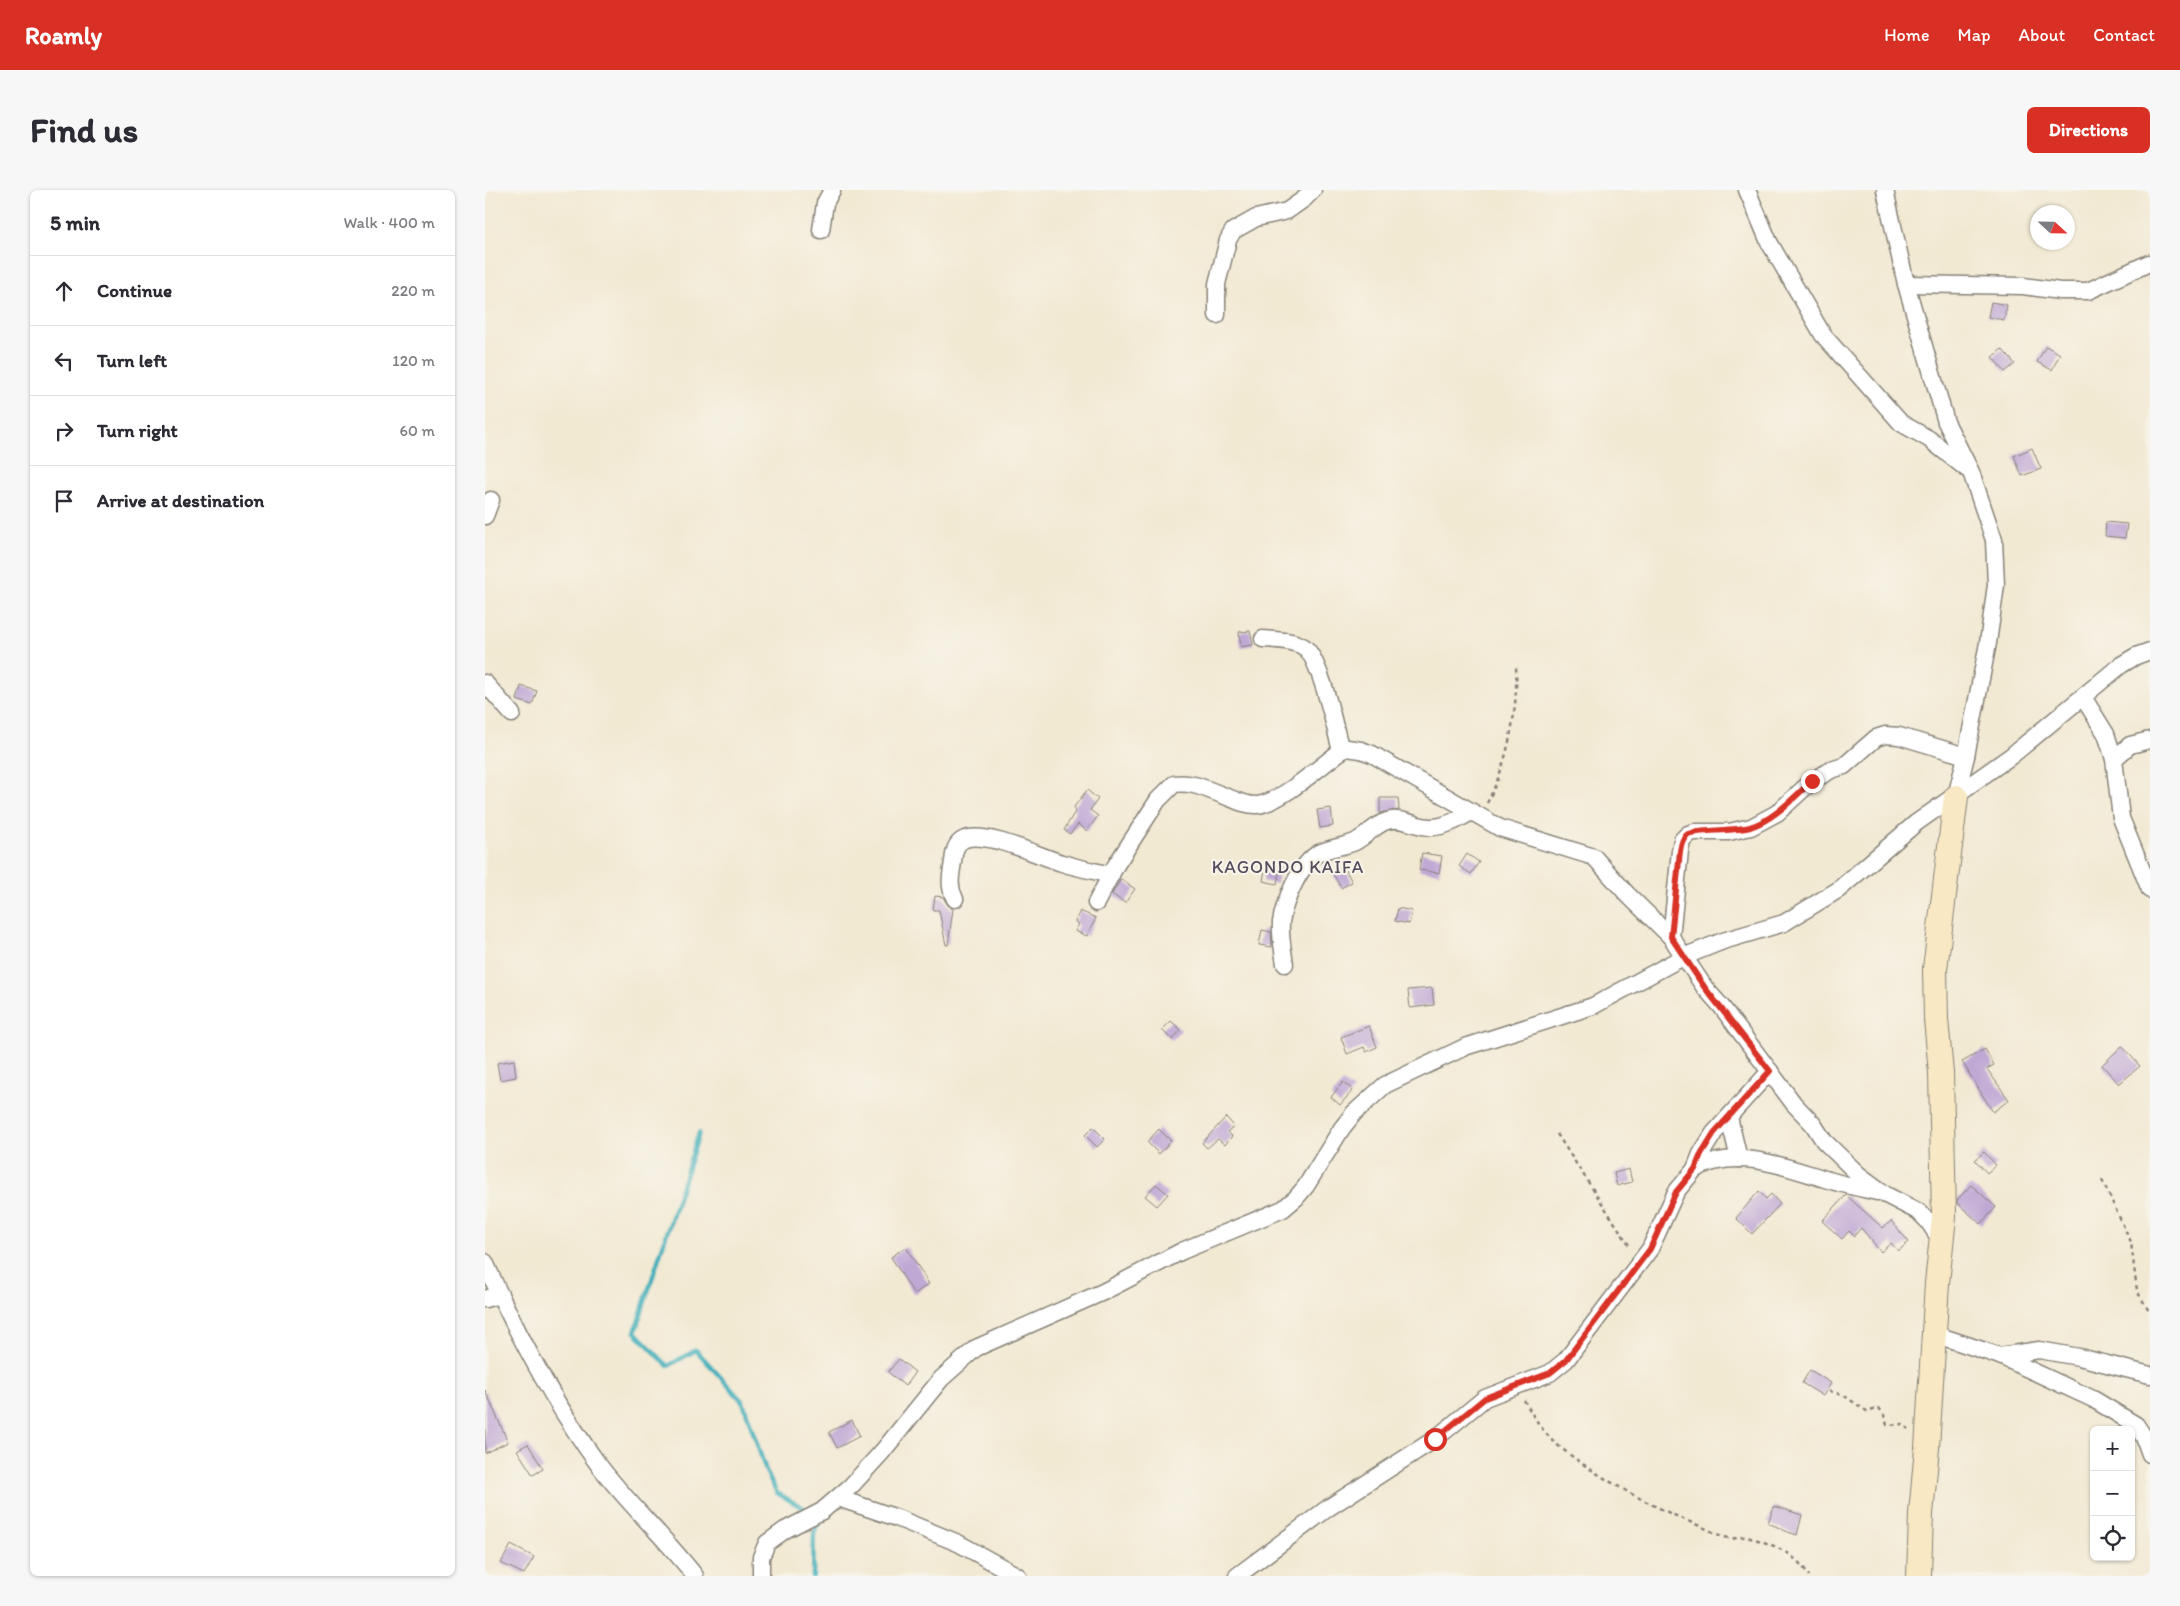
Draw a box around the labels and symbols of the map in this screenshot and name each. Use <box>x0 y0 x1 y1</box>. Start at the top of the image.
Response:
north arrow <box>2030 205 2075 250</box>
route end <box>1801 770 1824 793</box>
district label: KAGONDO KAIFA <box>1212 856 1364 878</box>
route start <box>1424 1428 1447 1451</box>

